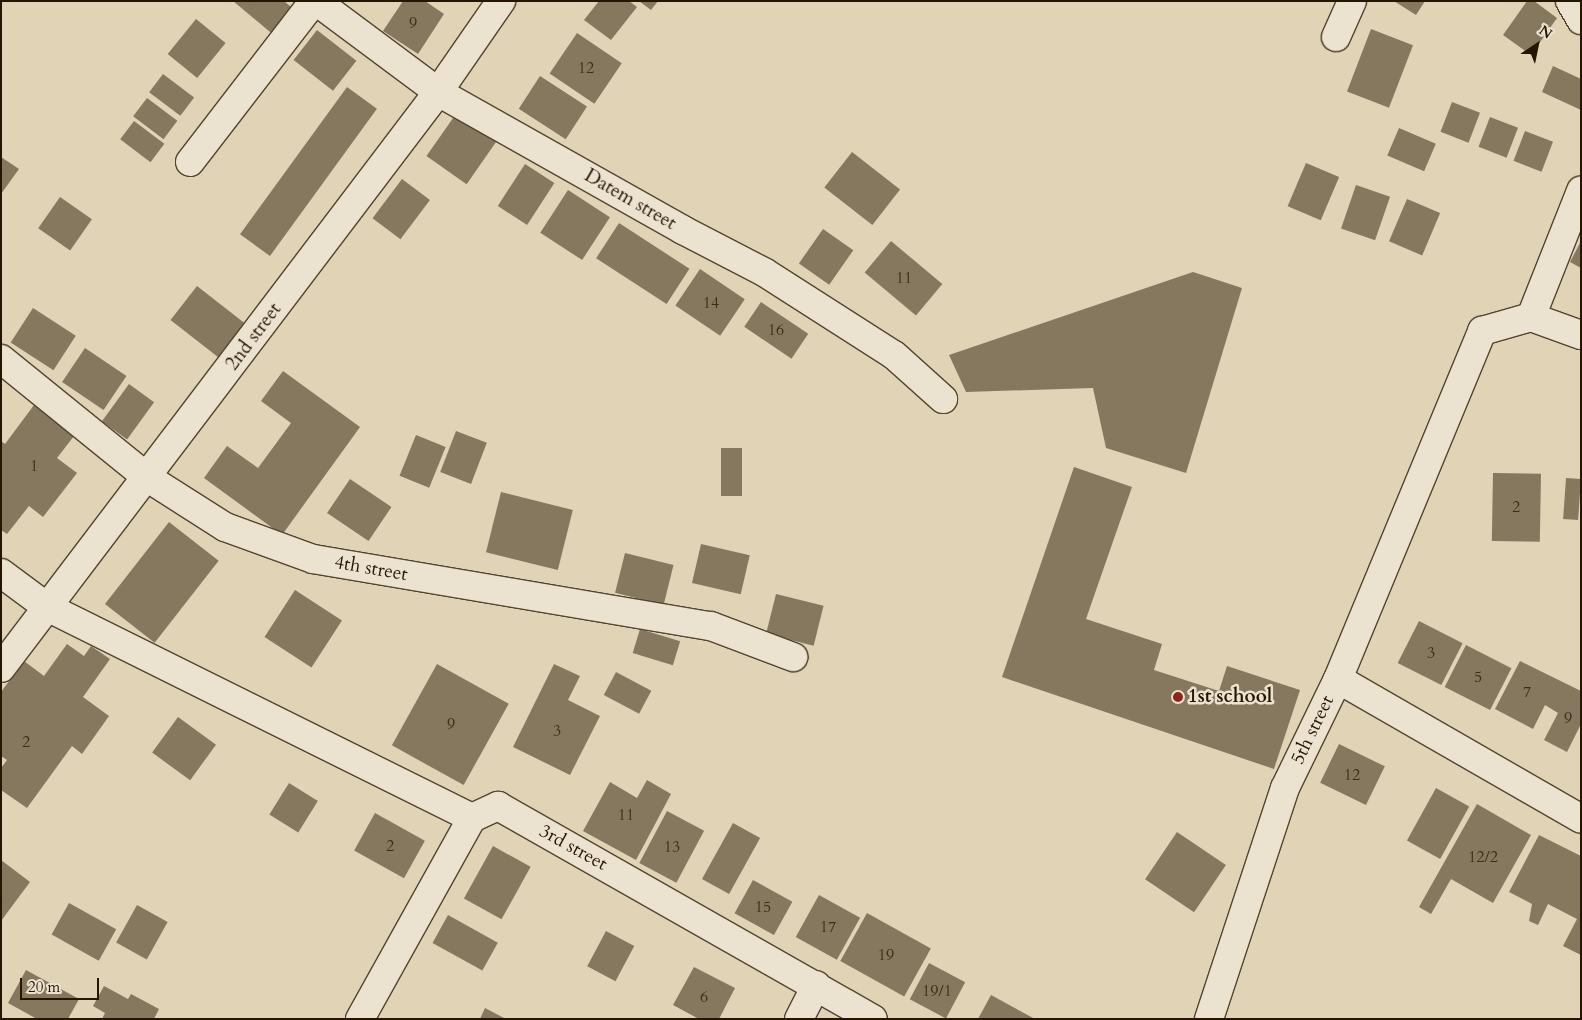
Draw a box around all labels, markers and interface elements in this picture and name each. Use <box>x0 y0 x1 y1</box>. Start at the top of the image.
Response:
house number: 9 <box>409 13 417 33</box>
north arrow <box>1512 20 1562 70</box>
text: N <box>1535 21 1556 43</box>
house number: 12 <box>578 58 594 78</box>
street label: Datem street <box>580 165 680 235</box>
house number: 11 <box>896 268 912 288</box>
house number: 14 <box>703 293 719 313</box>
street label: 2nd street <box>221 299 287 375</box>
house number: 16 <box>768 320 784 340</box>
house number: 1 <box>30 456 38 476</box>
house number: 2 <box>1512 497 1520 517</box>
street label: 4th street <box>333 551 409 587</box>
house number: 3 <box>1427 643 1435 663</box>
house number: 5 <box>1474 667 1482 687</box>
house number: 7 <box>1523 682 1531 702</box>
place label: 1st school <box>1188 686 1272 708</box>
marker: 1st school <box>1172 691 1184 703</box>
street label: 5th street <box>1287 692 1339 768</box>
house number: 9 <box>1564 708 1572 728</box>
house number: 9 <box>447 714 455 734</box>
house number: 3 <box>553 721 561 741</box>
house number: 2 <box>22 732 30 752</box>
house number: 12 <box>1344 765 1360 785</box>
house number: 11 <box>618 805 634 825</box>
street label: 3rd street <box>535 820 611 876</box>
house number: 2 <box>386 836 394 856</box>
house number: 13 <box>664 837 680 857</box>
house number: 12/2 <box>1468 847 1498 867</box>
house number: 15 <box>755 897 771 917</box>
house number: 17 <box>820 917 836 937</box>
house number: 19 <box>878 945 894 965</box>
scale bar <box>22 968 101 1000</box>
text: 20 m <box>28 977 60 997</box>
house number: 19/1 <box>922 981 952 1001</box>
house number: 6 <box>700 987 708 1007</box>

